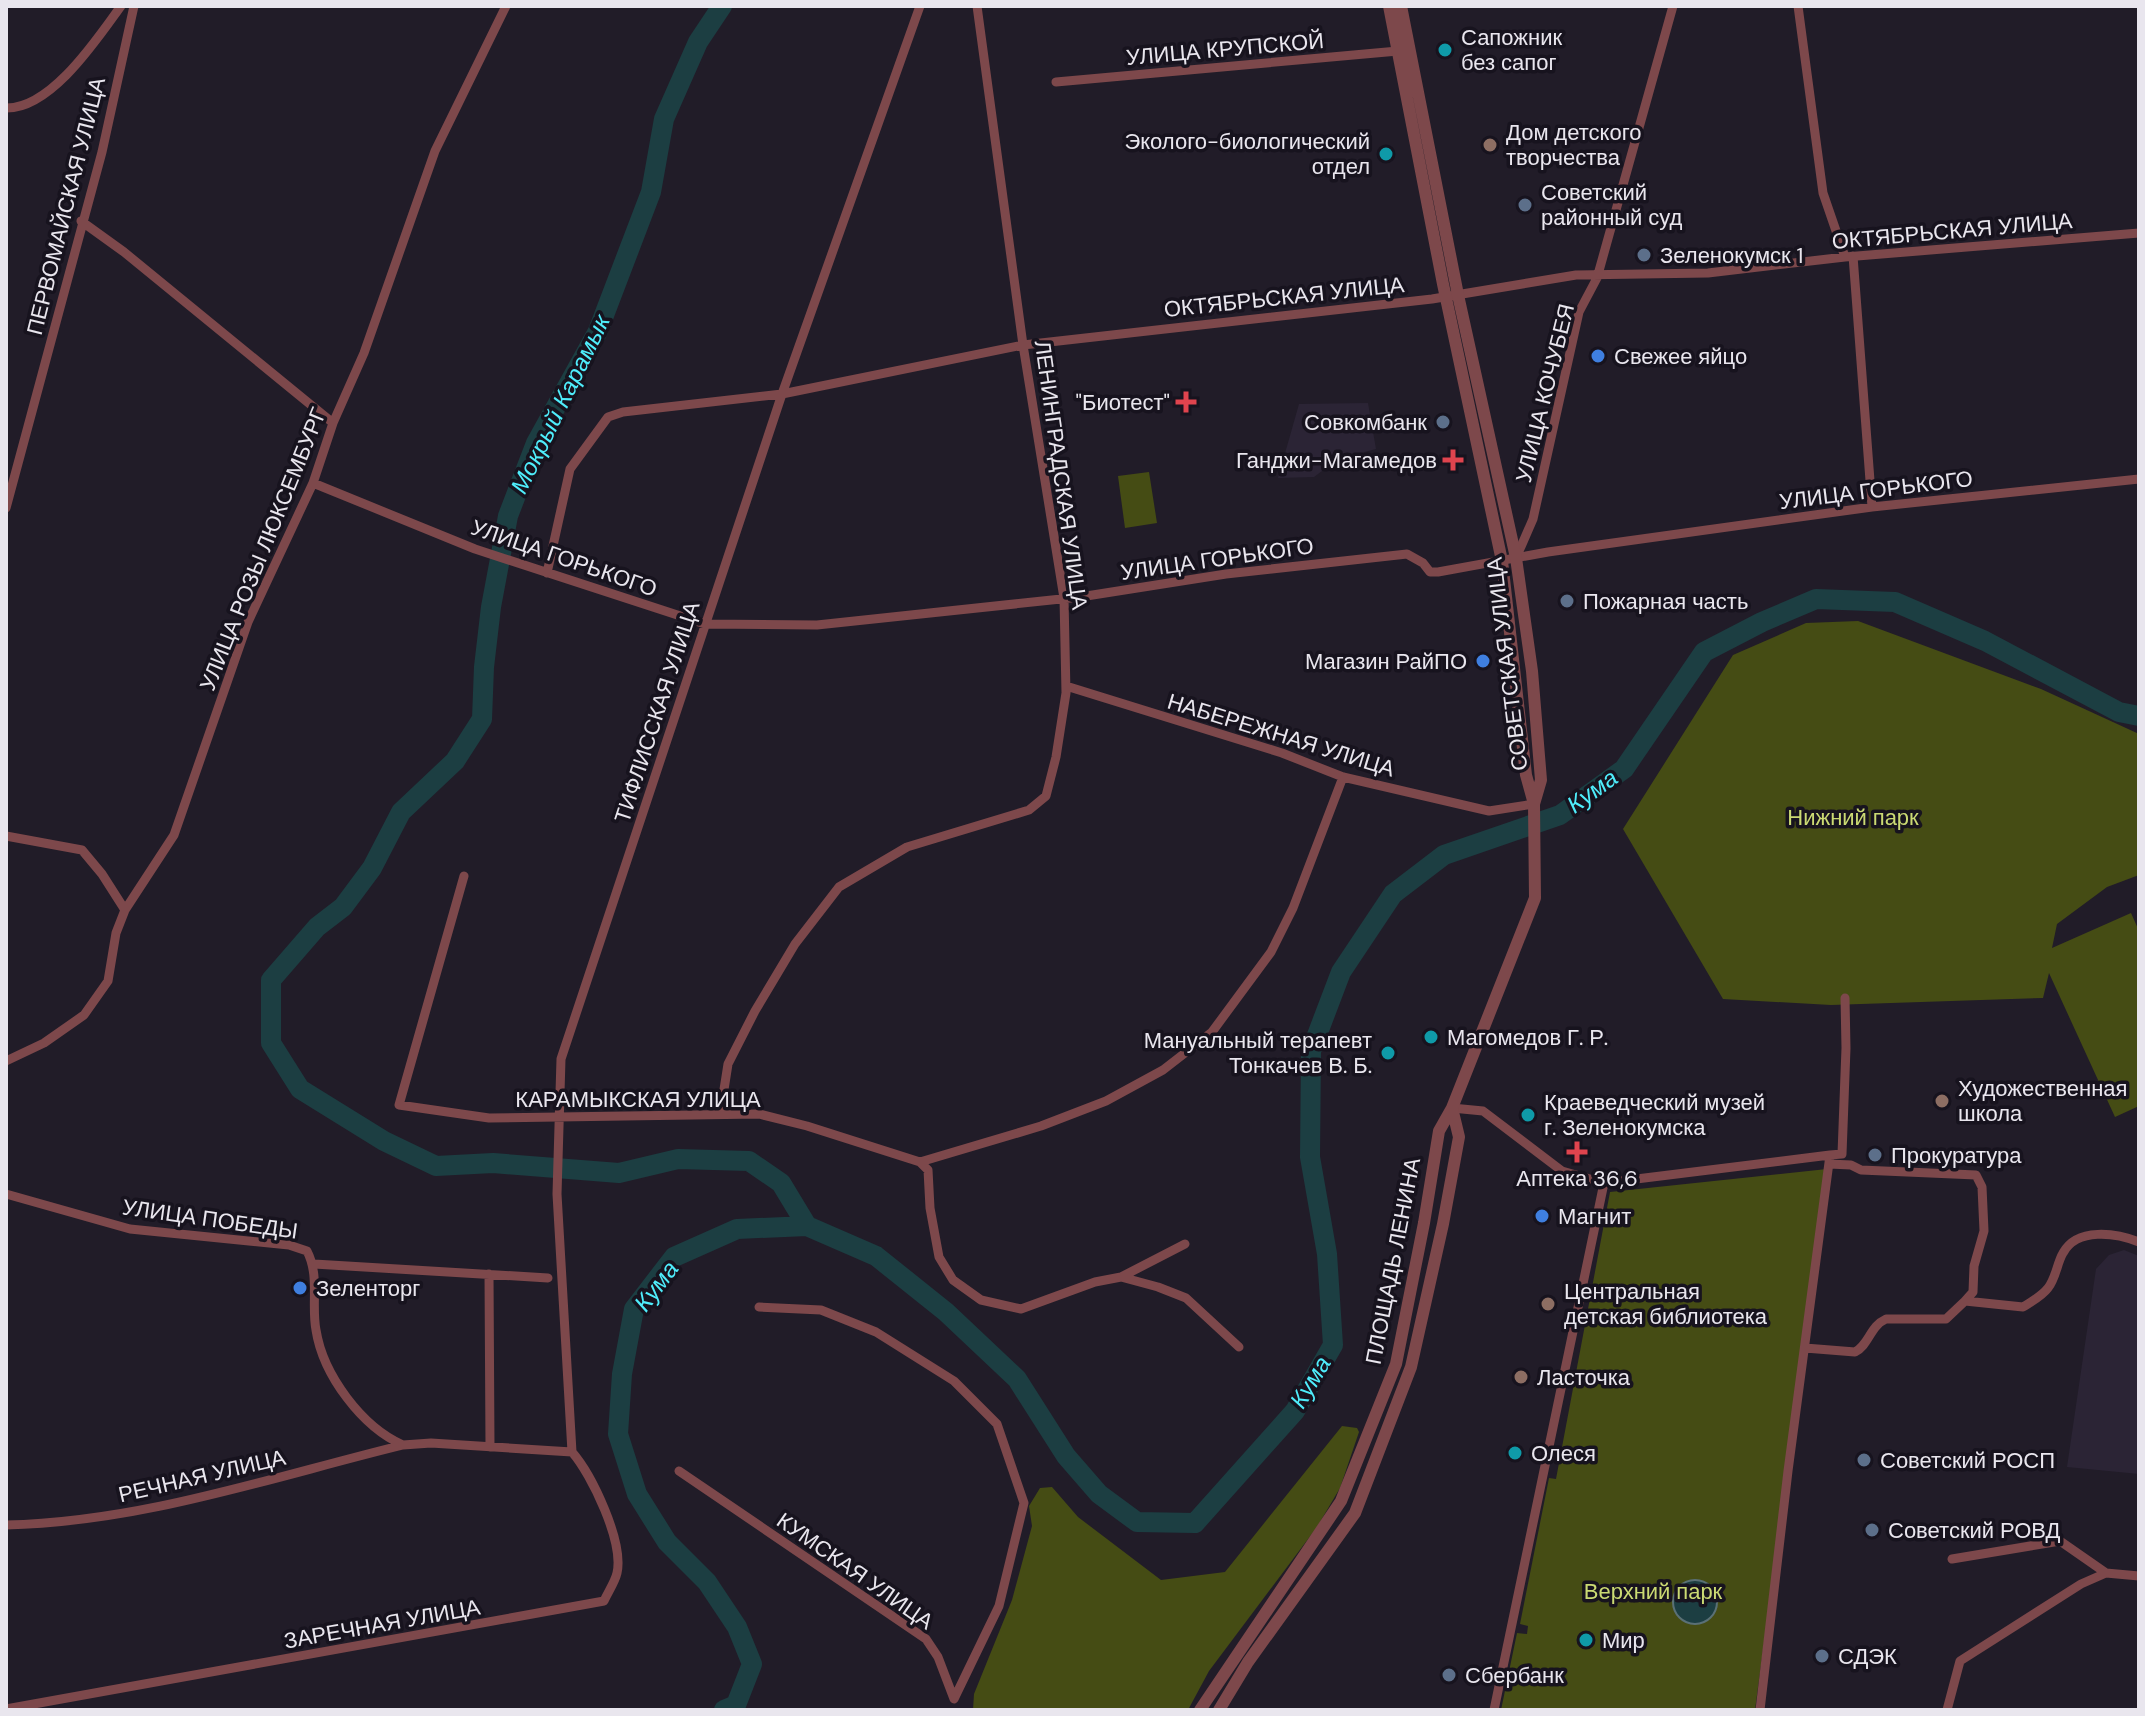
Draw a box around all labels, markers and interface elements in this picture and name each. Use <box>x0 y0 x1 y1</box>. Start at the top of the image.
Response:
place label: Сапожник без сапог <box>1461 23 1562 77</box>
street label: УЛИЦА КРУПСКОЙ <box>1125 26 1325 72</box>
marker: Сапожник без сапог <box>1436 41 1454 59</box>
street label: ПЕРВОМАЙСКАЯ УЛИЦА <box>20 74 112 338</box>
place label: Дом детского творчества <box>1506 118 1641 172</box>
place label: Эколого-биологический отдел <box>1124 127 1370 181</box>
marker: Дом детского творчества <box>1481 136 1499 154</box>
marker: Эколого-биологический отдел <box>1377 145 1395 163</box>
place label: Советский районный суд <box>1541 178 1683 232</box>
marker: Советский районный суд <box>1516 196 1534 214</box>
street label: ОКТЯБРЬСКАЯ УЛИЦА <box>1830 206 2074 256</box>
place label: Зеленокумск 1 <box>1660 241 1803 270</box>
marker: Зеленокумск 1 <box>1635 246 1653 264</box>
street label: ОКТЯБРЬСКАЯ УЛИЦА <box>1162 270 1406 324</box>
street label: УЛИЦА КОЧУБЕЯ <box>1509 301 1581 485</box>
water label: Мокрый Карамык <box>503 308 617 499</box>
street label: ЛЕНИНГРАДСКАЯ УЛИЦА <box>1028 338 1094 612</box>
place label: Свежее яйцо <box>1614 342 1747 371</box>
marker: Свежее яйцо <box>1589 347 1607 365</box>
place label: "Биотест" <box>1076 388 1170 417</box>
marker: "Биотест" <box>1177 393 1195 411</box>
street label: УЛИЦА РОЗЫ ЛЮКСЕМБУРГ <box>193 403 333 695</box>
place label: Совкомбанк <box>1304 408 1427 437</box>
marker: Совкомбанк <box>1434 413 1452 431</box>
place label: Ганджи-Магамедов <box>1236 446 1437 475</box>
marker: Ганджи-Магамедов <box>1444 451 1462 469</box>
street label: УЛИЦА ГОРЬКОГО <box>1778 464 1974 516</box>
street label: УЛИЦА ГОРЬКОГО <box>467 513 661 603</box>
street label: УЛИЦА ГОРЬКОГО <box>1119 531 1315 587</box>
street label: СОВЕТСКАЯ УЛИЦА <box>1479 555 1534 772</box>
place label: Пожарная часть <box>1583 587 1748 616</box>
marker: Пожарная часть <box>1558 592 1576 610</box>
street label: ТИФЛИССКАЯ УЛИЦА <box>608 597 707 826</box>
place label: Магазин РайПО <box>1305 647 1467 676</box>
marker: Магазин РайПО <box>1474 652 1492 670</box>
street label: НАБЕРЕЖНАЯ УЛИЦА <box>1164 687 1398 783</box>
water label: Кума <box>1560 762 1624 820</box>
park label: Нижний парк <box>1787 803 1919 832</box>
place label: Магомедов Г. Р. <box>1447 1023 1608 1052</box>
place label: Мануальный терапевт Тонкачев В. Б. <box>1144 1026 1372 1080</box>
marker: Магомедов Г. Р. <box>1422 1028 1440 1046</box>
marker: Мануальный терапевт Тонкачев В. Б. <box>1379 1044 1397 1062</box>
place label: Художественная школа <box>1958 1074 2127 1128</box>
street label: КАРАМЫКСКАЯ УЛИЦА <box>515 1085 761 1114</box>
place label: Краеведческий музей г. Зеленокумска <box>1544 1088 1765 1142</box>
marker: Художественная школа <box>1933 1092 1951 1110</box>
marker: Краеведческий музей г. Зеленокумска <box>1519 1106 1537 1124</box>
place label: Прокуратура <box>1891 1141 2022 1170</box>
marker: Аптека 36,6 <box>1568 1143 1586 1161</box>
marker: Прокуратура <box>1866 1146 1884 1164</box>
street label: ПЛОЩАДЬ ЛЕНИНА <box>1359 1155 1427 1367</box>
place label: Аптека 36,6 <box>1516 1164 1638 1193</box>
street label: УЛИЦА ПОБЕДЫ <box>120 1192 300 1246</box>
place label: Магнит <box>1558 1202 1631 1231</box>
marker: Магнит <box>1533 1207 1551 1225</box>
water label: Кума <box>627 1254 685 1318</box>
place label: Зеленторг <box>316 1274 420 1303</box>
place label: Центральная детская библиотека <box>1564 1277 1768 1331</box>
marker: Зеленторг <box>291 1279 309 1297</box>
marker: Центральная детская библиотека <box>1539 1295 1557 1313</box>
water label: Кума <box>1282 1350 1338 1414</box>
place label: Ласточка <box>1537 1363 1631 1392</box>
marker: Ласточка <box>1512 1368 1530 1386</box>
place label: Олеся <box>1531 1439 1596 1468</box>
street label: РЕЧНАЯ УЛИЦА <box>116 1443 289 1509</box>
marker: Олеся <box>1506 1444 1524 1462</box>
place label: Советский РОСП <box>1880 1446 2055 1475</box>
marker: Советский РОСП <box>1855 1451 1873 1469</box>
street label: КУМСКАЯ УЛИЦА <box>771 1506 939 1636</box>
place label: Советский РОВД <box>1888 1516 2060 1545</box>
marker: Советский РОВД <box>1863 1521 1881 1539</box>
park label: Верхний парк <box>1584 1577 1723 1606</box>
street label: ЗАРЕЧНАЯ УЛИЦА <box>282 1592 483 1656</box>
place label: Мир <box>1602 1626 1645 1655</box>
marker: Мир <box>1577 1631 1595 1649</box>
place label: СДЭК <box>1838 1642 1897 1671</box>
marker: СДЭК <box>1813 1647 1831 1665</box>
place label: Сбербанк <box>1465 1661 1564 1690</box>
marker: Сбербанк <box>1440 1666 1458 1684</box>

